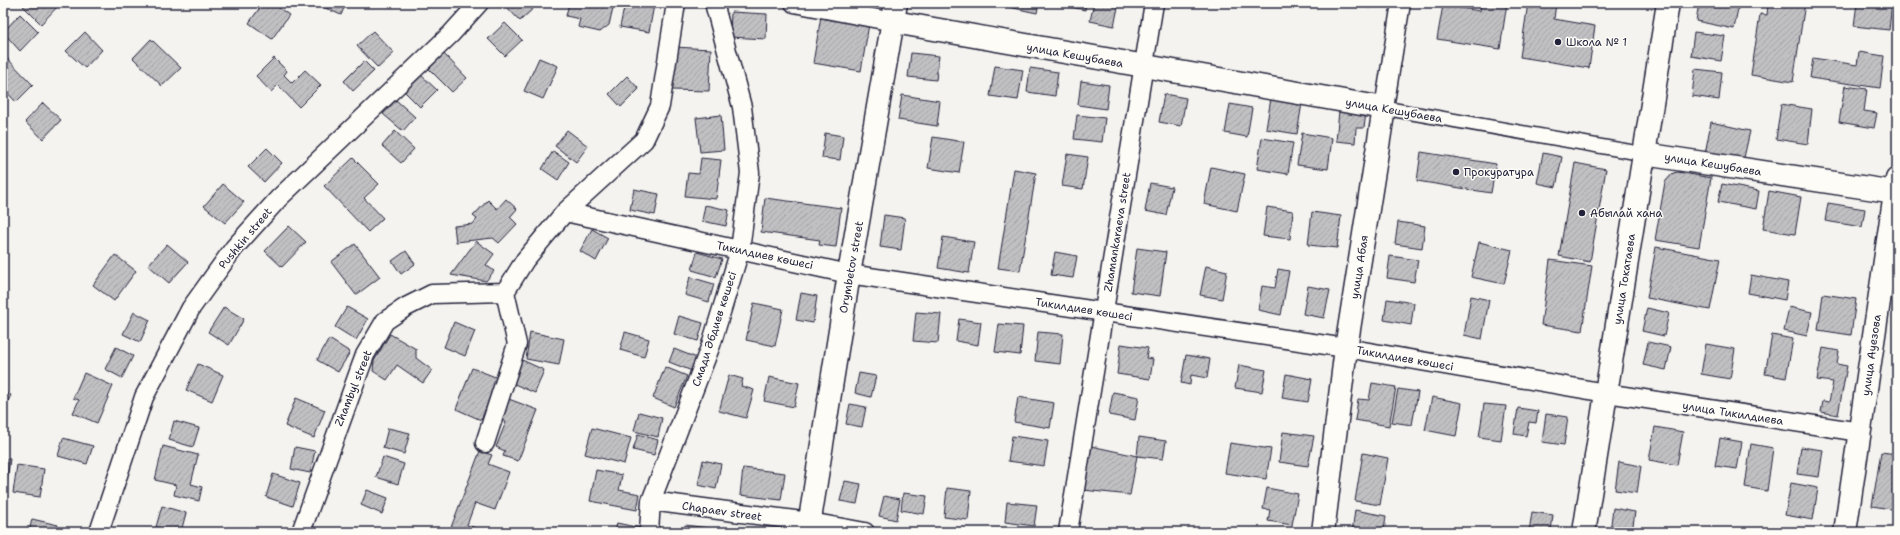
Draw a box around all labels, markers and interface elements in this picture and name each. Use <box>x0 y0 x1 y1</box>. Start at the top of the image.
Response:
place label: Школа № 1 <box>1566 35 1627 50</box>
marker: Школа № 1 <box>1553 37 1563 47</box>
street label: улица Кешубаева <box>1025 40 1125 71</box>
street label: улица Кешубаева <box>1344 95 1444 126</box>
street label: улица Кешубаева <box>1663 149 1763 180</box>
place label: Прокуратура <box>1464 165 1534 180</box>
marker: Прокуратура <box>1451 167 1461 177</box>
street label: Zhamankaraeva street <box>1101 171 1134 293</box>
street label: Pushkin street <box>215 204 276 272</box>
place label: Абылай хана <box>1590 206 1663 221</box>
marker: Абылай хана <box>1577 208 1587 218</box>
street label: Orymbetov street <box>836 220 867 314</box>
street label: улица Токатаева <box>1610 232 1639 326</box>
street label: улица Абая <box>1347 234 1372 300</box>
street label: Тикилдиев көшесі <box>715 238 815 273</box>
street label: Смади Әбдиев көшесі <box>689 270 740 389</box>
street label: Тикилдиев көшесі <box>1034 294 1134 325</box>
street label: улица Ауезова <box>1858 313 1885 397</box>
street label: Тикилдиев көшесі <box>1355 343 1455 374</box>
street label: Zhambyl street <box>331 348 376 429</box>
street label: улица Тикилдиева <box>1681 398 1785 429</box>
street label: Chapaev street <box>681 498 763 525</box>

